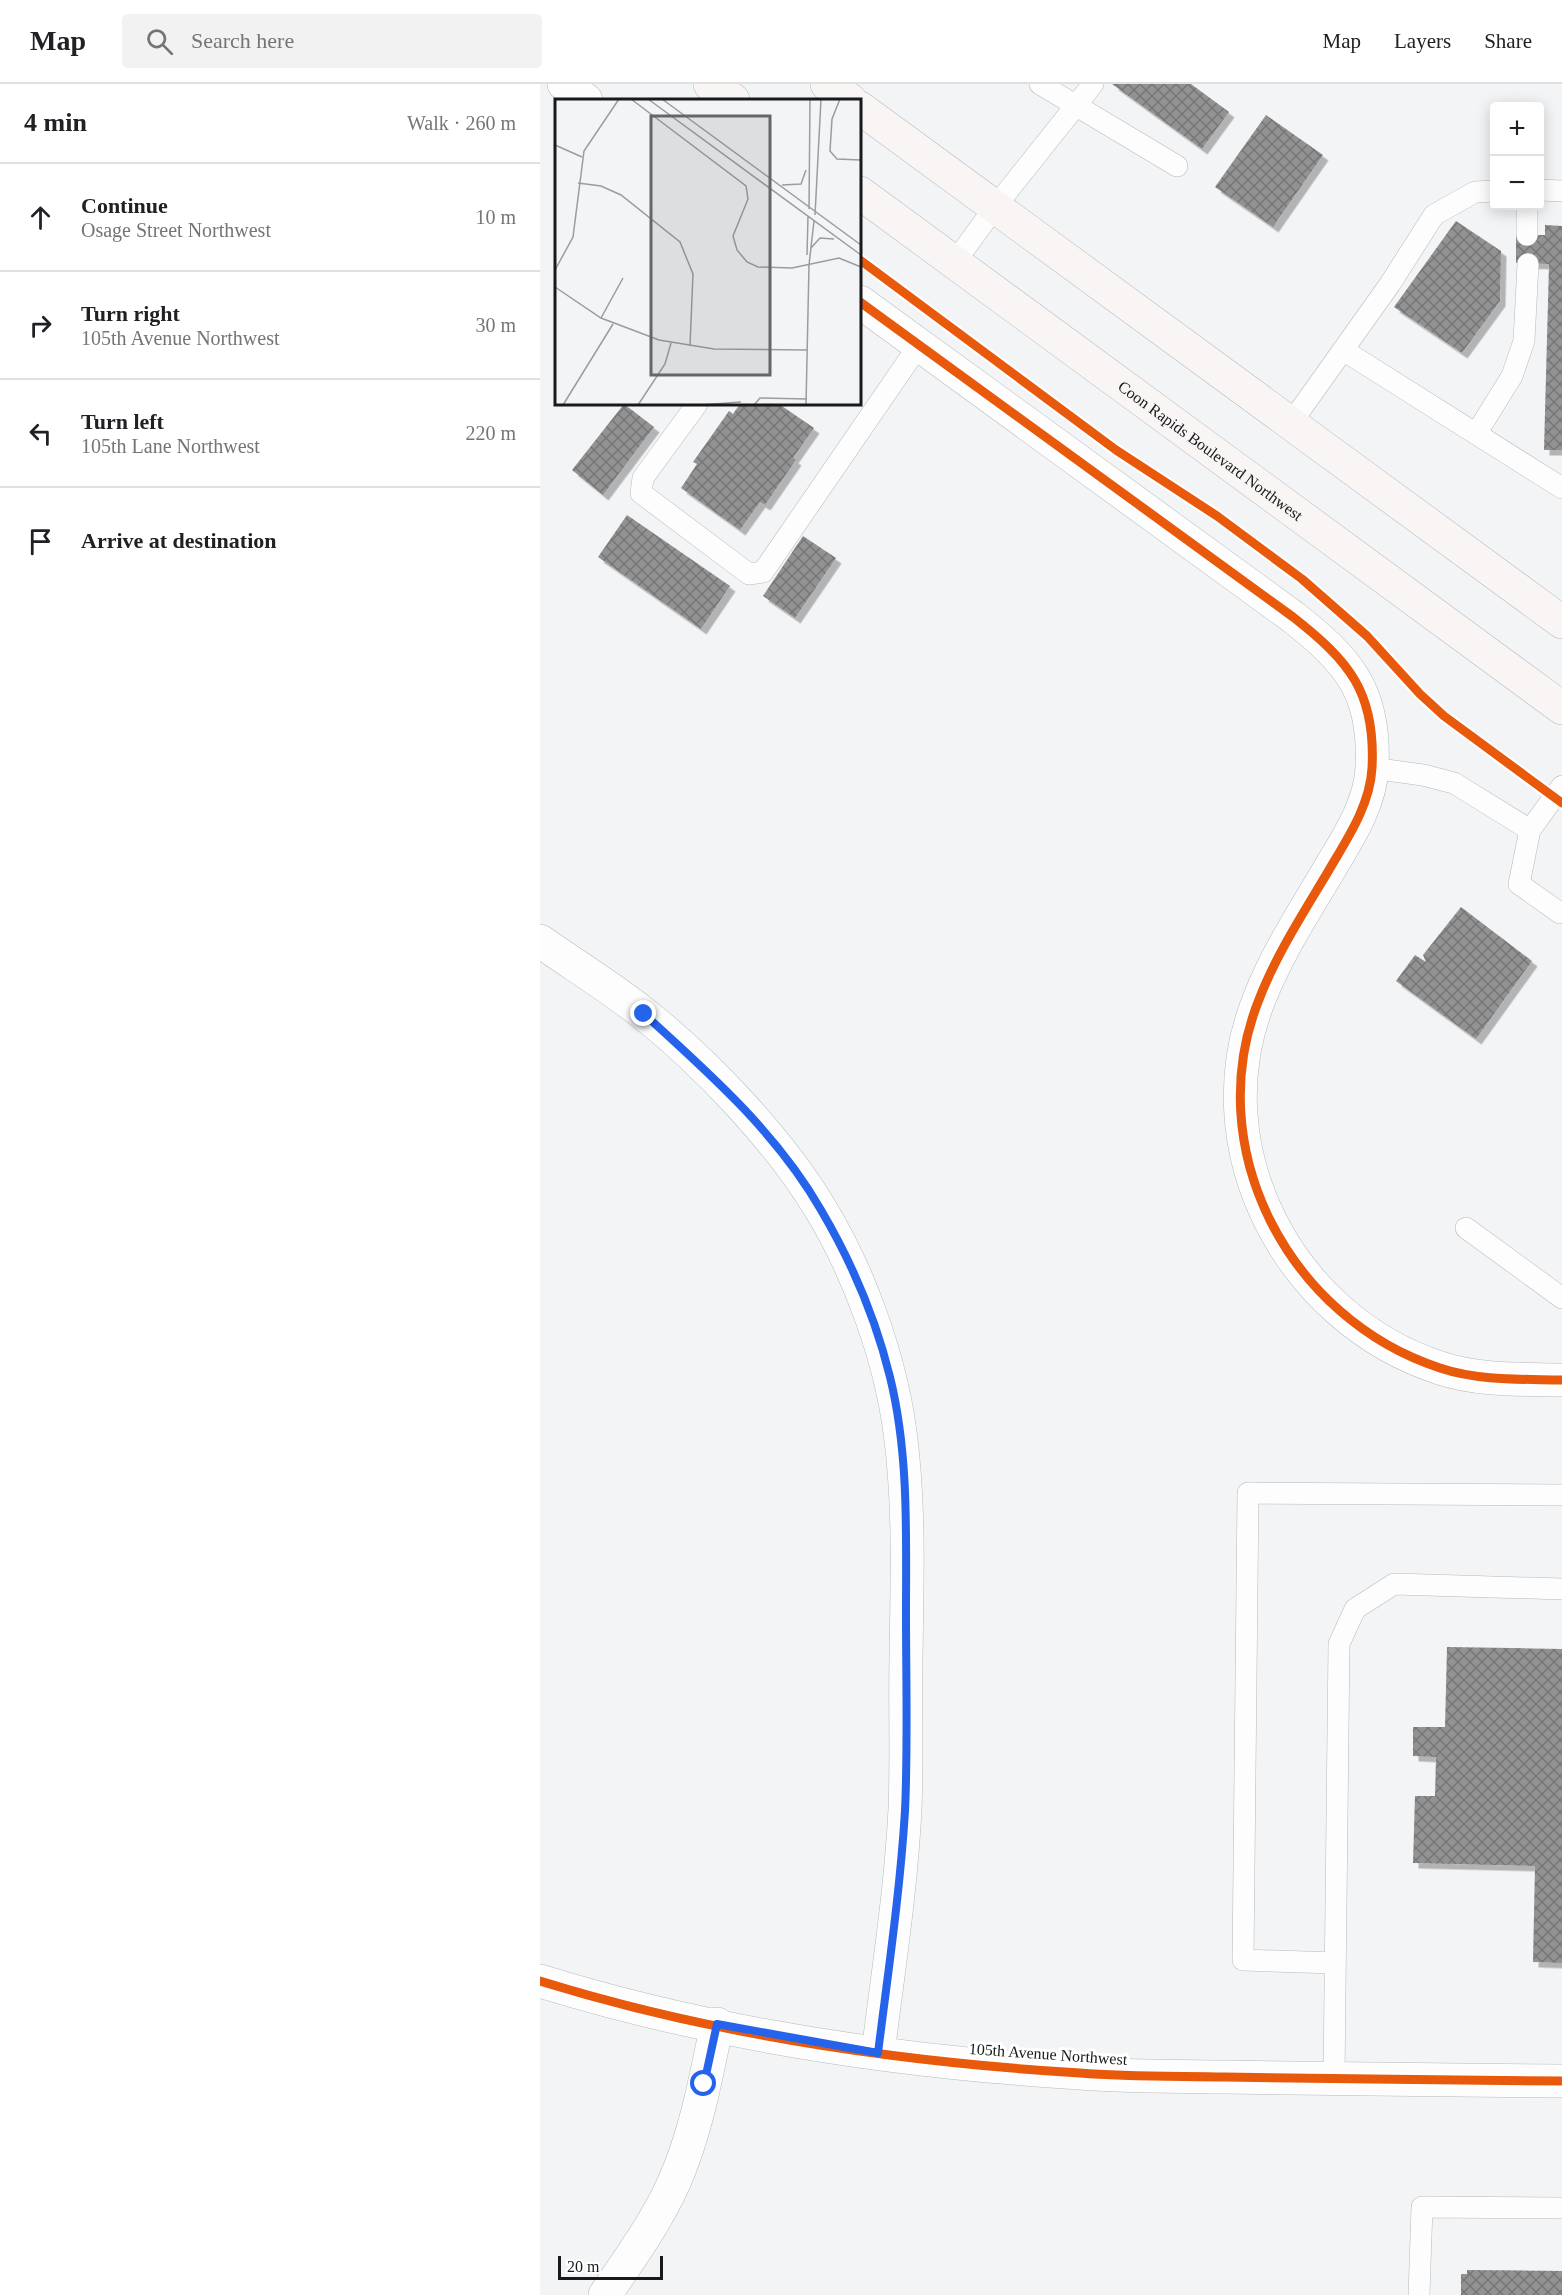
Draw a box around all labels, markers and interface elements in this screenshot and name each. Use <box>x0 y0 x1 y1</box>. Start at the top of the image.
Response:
search box <box>122 14 542 68</box>
text: Map <box>30 25 86 56</box>
icon: search <box>143 25 176 58</box>
text: Search here <box>191 28 294 53</box>
text: Map <box>1323 29 1361 53</box>
text: Layers <box>1394 29 1451 53</box>
text: Share <box>1484 29 1532 53</box>
inset map <box>555 99 861 405</box>
map controls <box>1490 102 1544 210</box>
button: + <box>1490 102 1544 156</box>
text: 4 min <box>24 108 87 137</box>
text: Walk · 260 m <box>407 112 516 134</box>
button: − <box>1490 156 1544 210</box>
text: Continue <box>81 193 168 218</box>
icon: ahead <box>24 201 57 234</box>
text: 10 m <box>475 206 516 228</box>
text: Osage Street Northwest <box>81 219 271 241</box>
text: Turn right <box>81 301 180 326</box>
icon: right <box>24 309 57 342</box>
text: 30 m <box>475 314 516 336</box>
text: 105th Avenue Northwest <box>81 327 280 349</box>
street label: Coon Rapids Boulevard Northwest <box>1115 377 1307 524</box>
text: Turn left <box>81 409 164 434</box>
icon: left <box>24 417 57 450</box>
text: 220 m <box>465 422 516 444</box>
text: 105th Lane Northwest <box>81 435 260 457</box>
icon: arrive <box>24 525 57 558</box>
text: Arrive at destination <box>81 528 277 553</box>
route end <box>630 1000 656 1026</box>
street label: 105th Avenue Northwest <box>968 2040 1128 2068</box>
route start <box>690 2070 716 2096</box>
scale bar <box>558 2253 663 2280</box>
text: 20 m <box>567 2258 599 2275</box>

